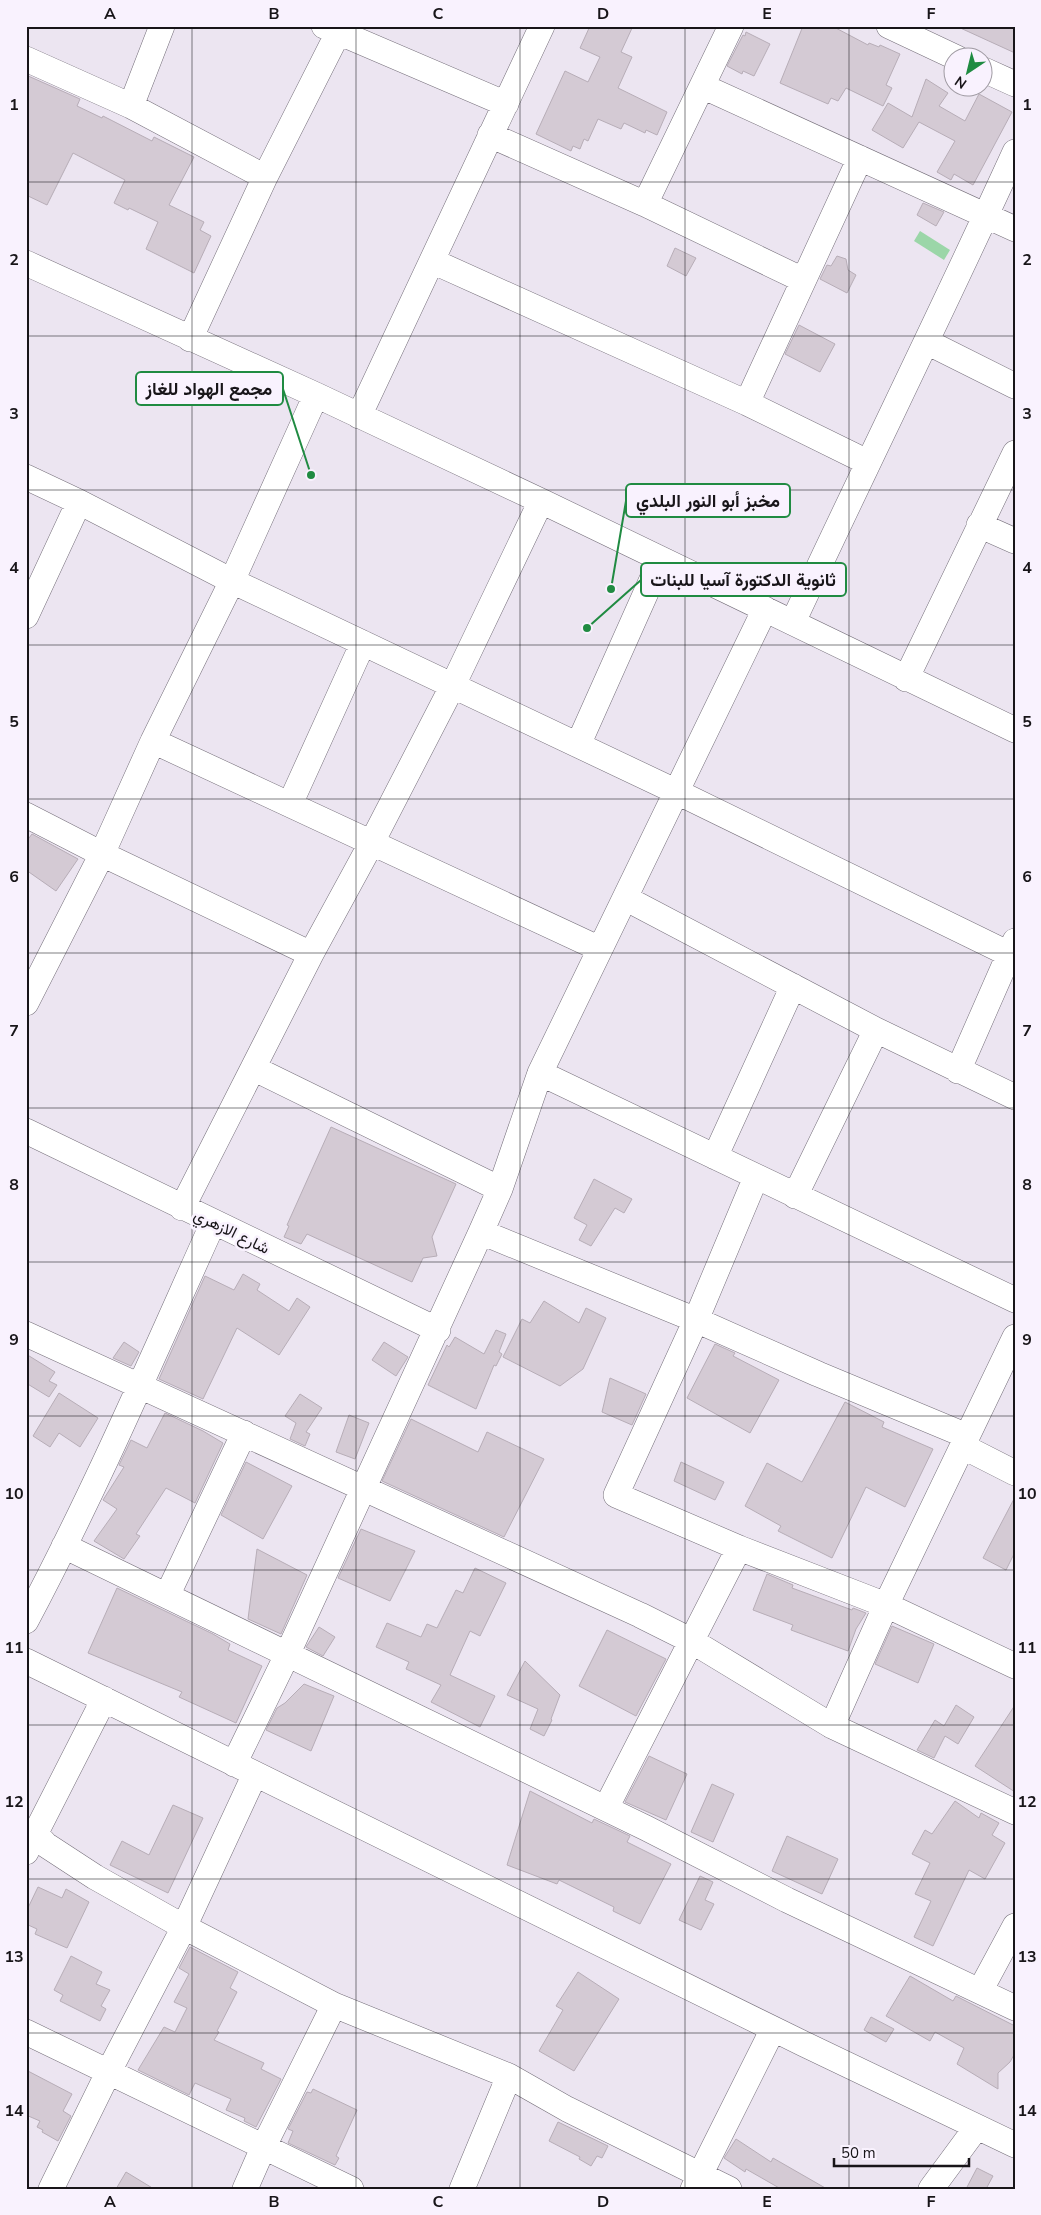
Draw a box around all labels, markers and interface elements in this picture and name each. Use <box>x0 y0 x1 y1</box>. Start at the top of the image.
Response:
text: A <box>104 3 116 25</box>
text: B <box>268 3 280 25</box>
text: C <box>433 3 444 25</box>
text: D <box>597 3 609 25</box>
text: E <box>762 3 772 25</box>
text: F <box>927 3 936 25</box>
north arrow <box>944 48 994 98</box>
text: N <box>951 71 971 93</box>
text: 1 <box>9 94 19 116</box>
text: 1 <box>1022 94 1032 116</box>
text: 2 <box>9 249 19 271</box>
text: 2 <box>1022 249 1032 271</box>
callout: مجمع الهواد للغاز <box>136 372 283 405</box>
text: مجمع الهواد للغاز <box>145 377 273 401</box>
text: 3 <box>9 403 19 425</box>
text: 3 <box>1022 403 1032 425</box>
callout: مخبز أبو النور البلدي <box>626 484 790 517</box>
text: مخبز أبو النور البلدي <box>636 489 780 516</box>
text: 4 <box>9 557 19 579</box>
text: 4 <box>1022 557 1032 579</box>
callout: ثانوية الدكتورة آسيا للبنات <box>641 563 846 596</box>
text: ثانوية الدكتورة آسيا للبنات <box>650 568 836 592</box>
text: 5 <box>9 711 19 733</box>
text: 5 <box>1022 711 1032 733</box>
text: 6 <box>9 866 19 888</box>
text: 6 <box>1022 866 1032 888</box>
text: 7 <box>9 1020 19 1042</box>
text: 7 <box>1022 1020 1032 1042</box>
text: 8 <box>9 1174 19 1196</box>
text: 8 <box>1022 1174 1032 1196</box>
street label: شارع الازهري <box>189 1204 273 1262</box>
text: 9 <box>9 1329 19 1351</box>
text: 9 <box>1022 1329 1032 1351</box>
text: 10 <box>4 1483 24 1505</box>
text: 10 <box>1017 1483 1037 1505</box>
text: 11 <box>4 1637 24 1659</box>
text: 11 <box>1017 1637 1037 1659</box>
text: 12 <box>4 1791 24 1813</box>
text: 12 <box>1017 1791 1037 1813</box>
text: 13 <box>4 1946 24 1968</box>
text: 13 <box>1017 1946 1037 1968</box>
text: 14 <box>4 2100 24 2122</box>
text: 14 <box>1017 2100 1037 2122</box>
scale bar <box>834 2135 968 2167</box>
text: 50 m <box>841 2143 876 2163</box>
text: A <box>104 2191 116 2213</box>
text: B <box>268 2191 280 2213</box>
text: C <box>433 2191 444 2213</box>
text: D <box>597 2191 609 2213</box>
text: E <box>762 2191 772 2213</box>
text: F <box>927 2191 936 2213</box>

